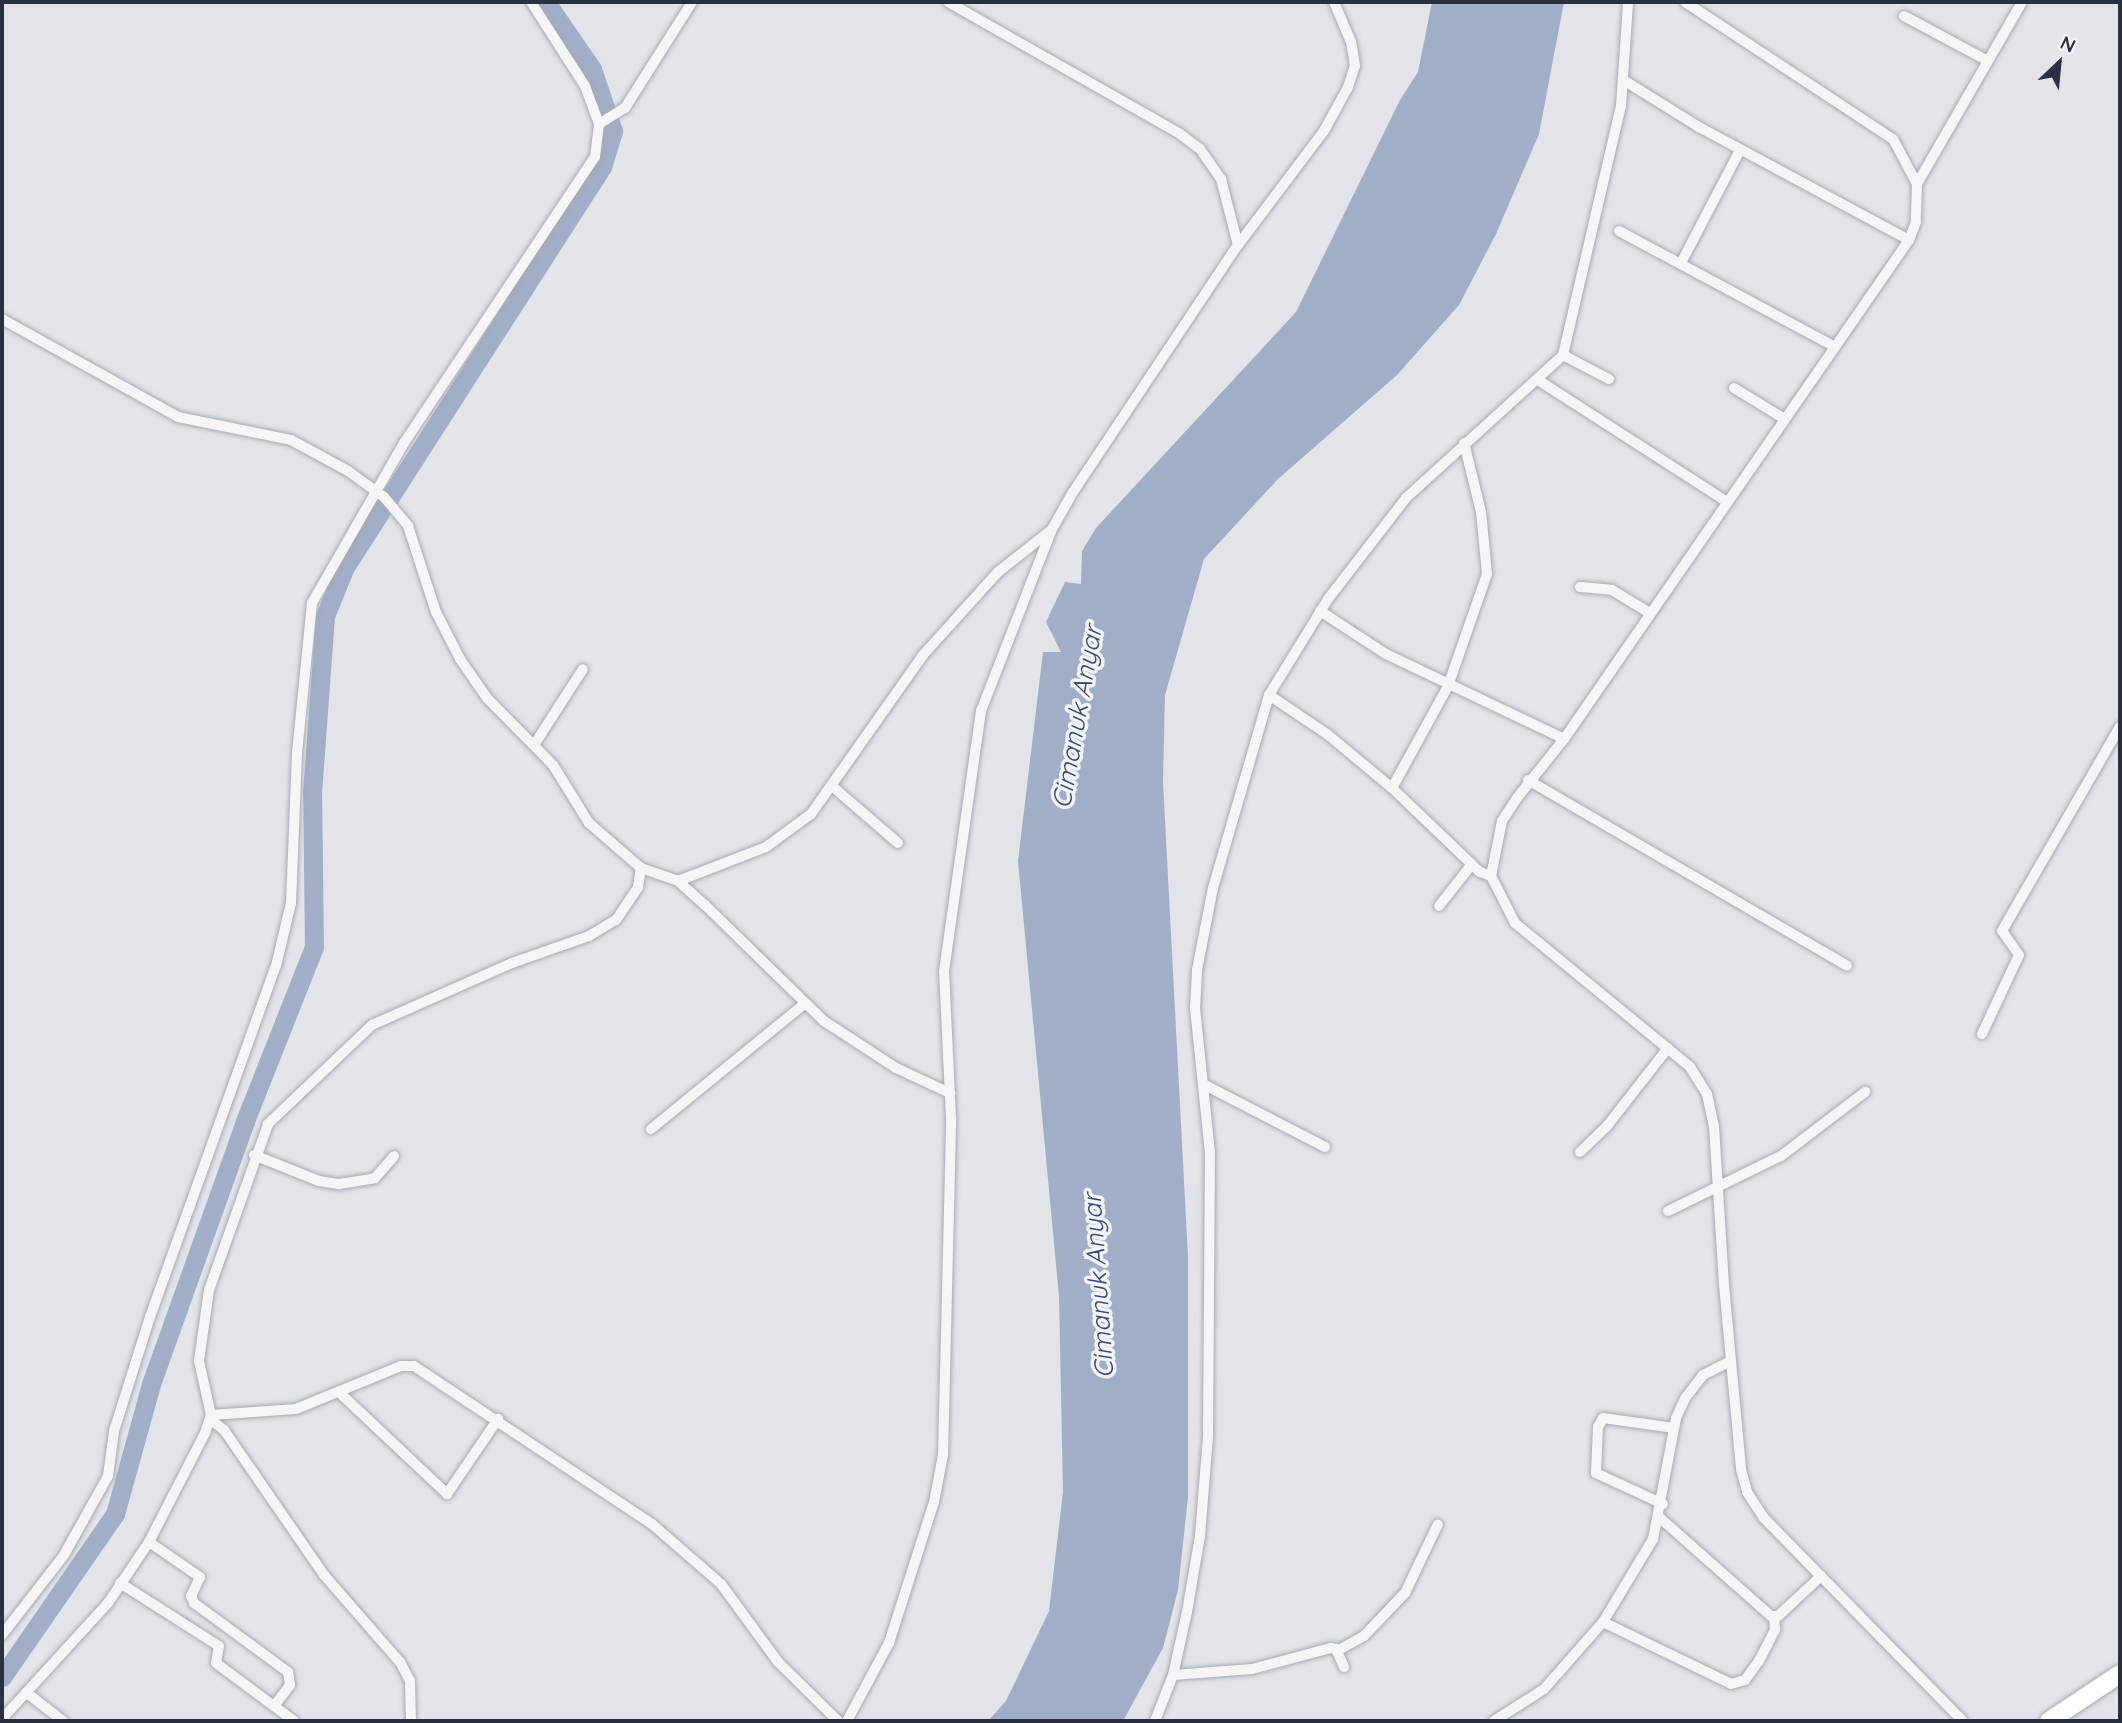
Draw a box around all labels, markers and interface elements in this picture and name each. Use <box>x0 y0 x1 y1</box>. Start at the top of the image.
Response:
north arrow <box>2024 28 2094 98</box>
text: N <box>2057 30 2080 58</box>
water label: Cimanuk Anyar <box>1046 623 1108 811</box>
water label: Cimanuk Anyar <box>1076 1193 1120 1379</box>

